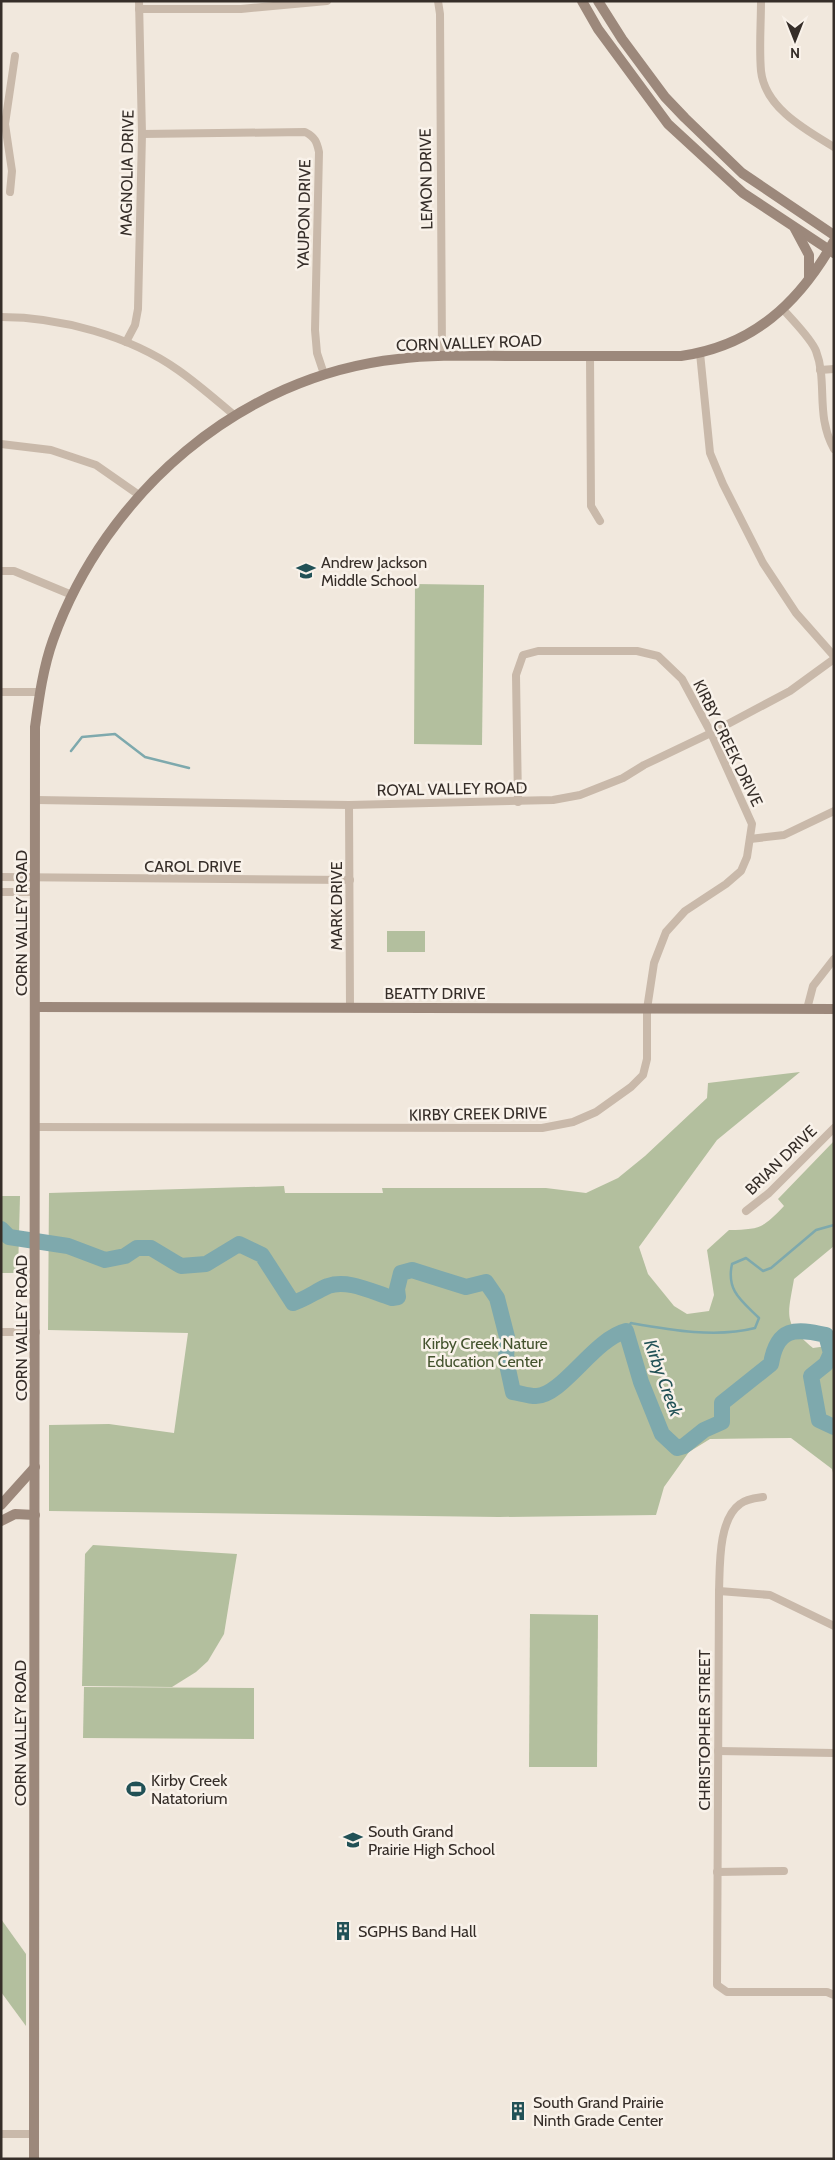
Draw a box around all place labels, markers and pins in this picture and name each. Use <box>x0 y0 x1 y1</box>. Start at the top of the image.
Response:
place label: Andrew Jackson Middle School <box>321 553 427 590</box>
school or university icon: Andrew Jackson Middle School <box>295 560 317 582</box>
place label: Kirby Creek Natatorium <box>151 1771 228 1808</box>
sports icon: Kirby Creek Natatorium <box>125 1778 147 1800</box>
place label: South Grand Prairie High School <box>368 1822 495 1859</box>
school or university icon: South Grand Prairie High School <box>342 1829 364 1851</box>
building icon: SGPHS Band Hall <box>332 1920 354 1942</box>
place label: SGPHS Band Hall <box>358 1922 477 1941</box>
place label: South Grand Prairie Ninth Grade Center <box>533 2093 664 2130</box>
building icon: South Grand Prairie Ninth Grade Center <box>507 2100 529 2122</box>

